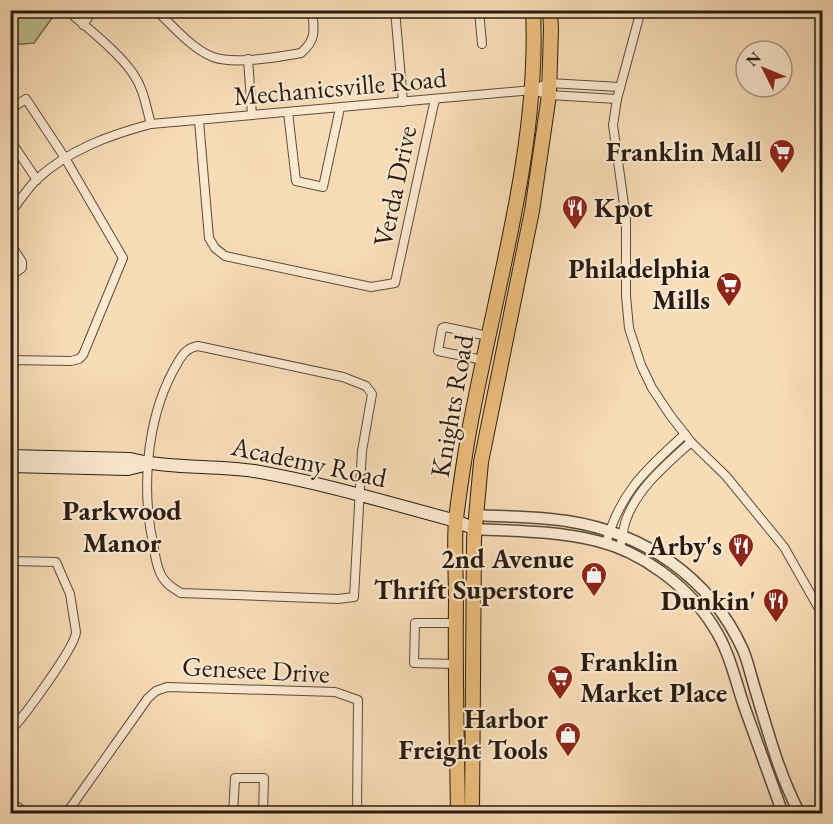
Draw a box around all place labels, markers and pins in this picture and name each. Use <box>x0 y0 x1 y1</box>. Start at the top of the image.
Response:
place label: Franklin Mall <box>606 134 762 169</box>
supermarket icon: Franklin Mall <box>767 137 797 175</box>
place label: Kpot <box>594 190 653 225</box>
restaurant icon: Kpot <box>560 193 590 231</box>
place label: Philadelphia Mills <box>568 251 710 317</box>
supermarket icon: Philadelphia Mills <box>714 270 744 308</box>
place label: Arby's <box>647 528 722 563</box>
restaurant icon: Arby's <box>726 531 756 569</box>
place label: 2nd Avenue Thrift Superstore <box>374 541 574 607</box>
shop icon: 2nd Avenue Thrift Superstore <box>579 560 609 598</box>
place label: Dunkin' <box>661 583 756 618</box>
restaurant icon: Dunkin' <box>761 586 791 624</box>
place label: Franklin Market Place <box>580 644 727 710</box>
supermarket icon: Franklin Market Place <box>545 663 575 701</box>
place label: Harbor Freight Tools <box>399 701 549 767</box>
shop icon: Harbor Freight Tools <box>553 720 583 758</box>

